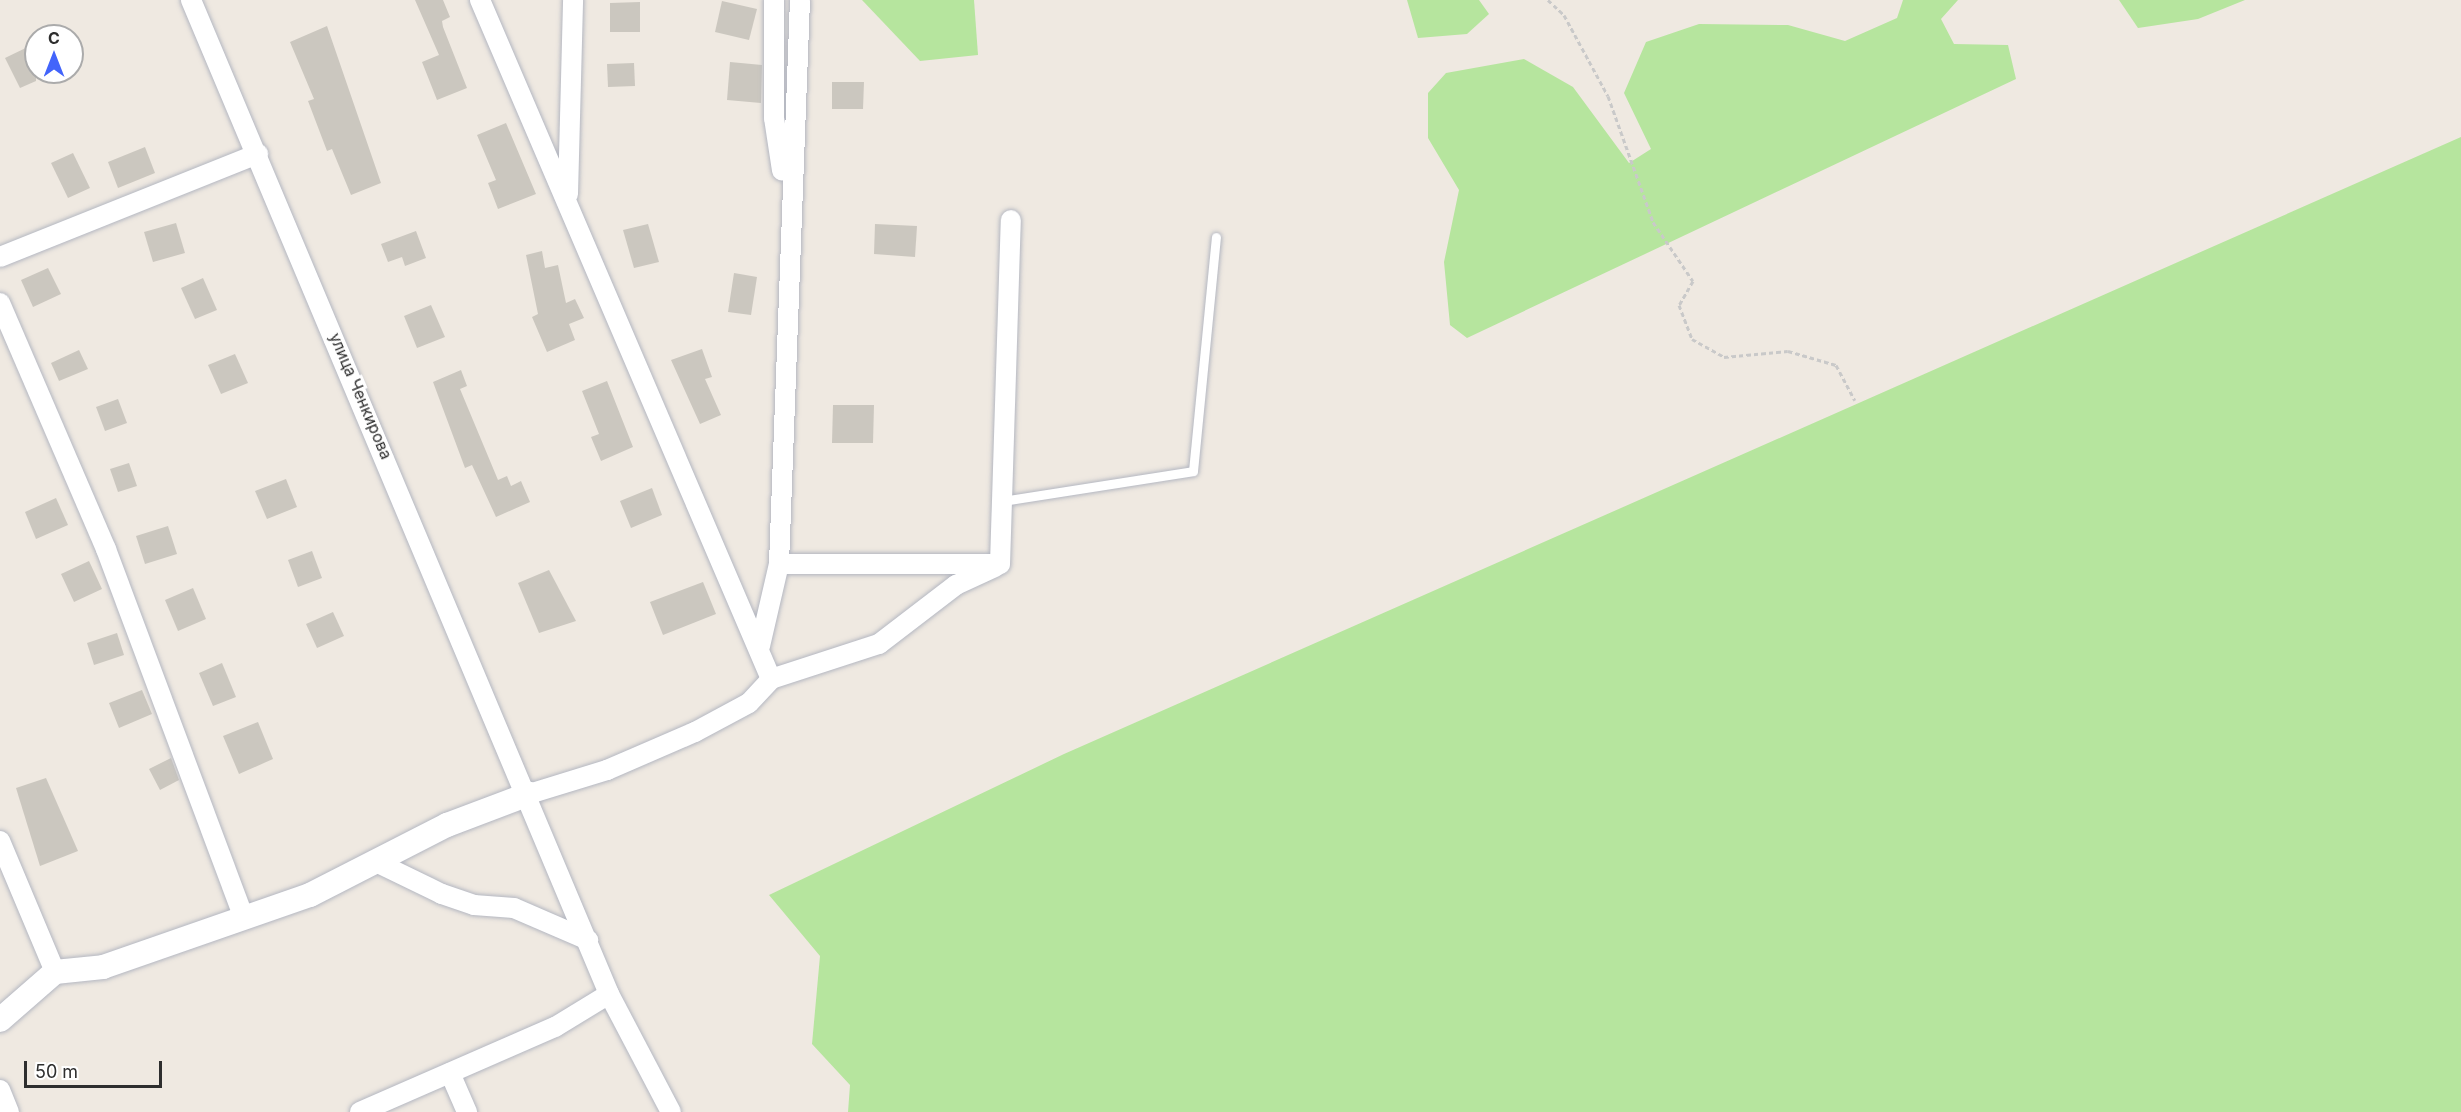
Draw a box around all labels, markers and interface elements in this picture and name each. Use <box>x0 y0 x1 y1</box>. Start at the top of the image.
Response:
north arrow <box>24 24 84 84</box>
text: С <box>48 28 60 48</box>
street label: улица Ченкирова <box>326 330 396 462</box>
scale bar <box>27 1049 165 1087</box>
text: 50 m <box>35 1061 78 1082</box>

